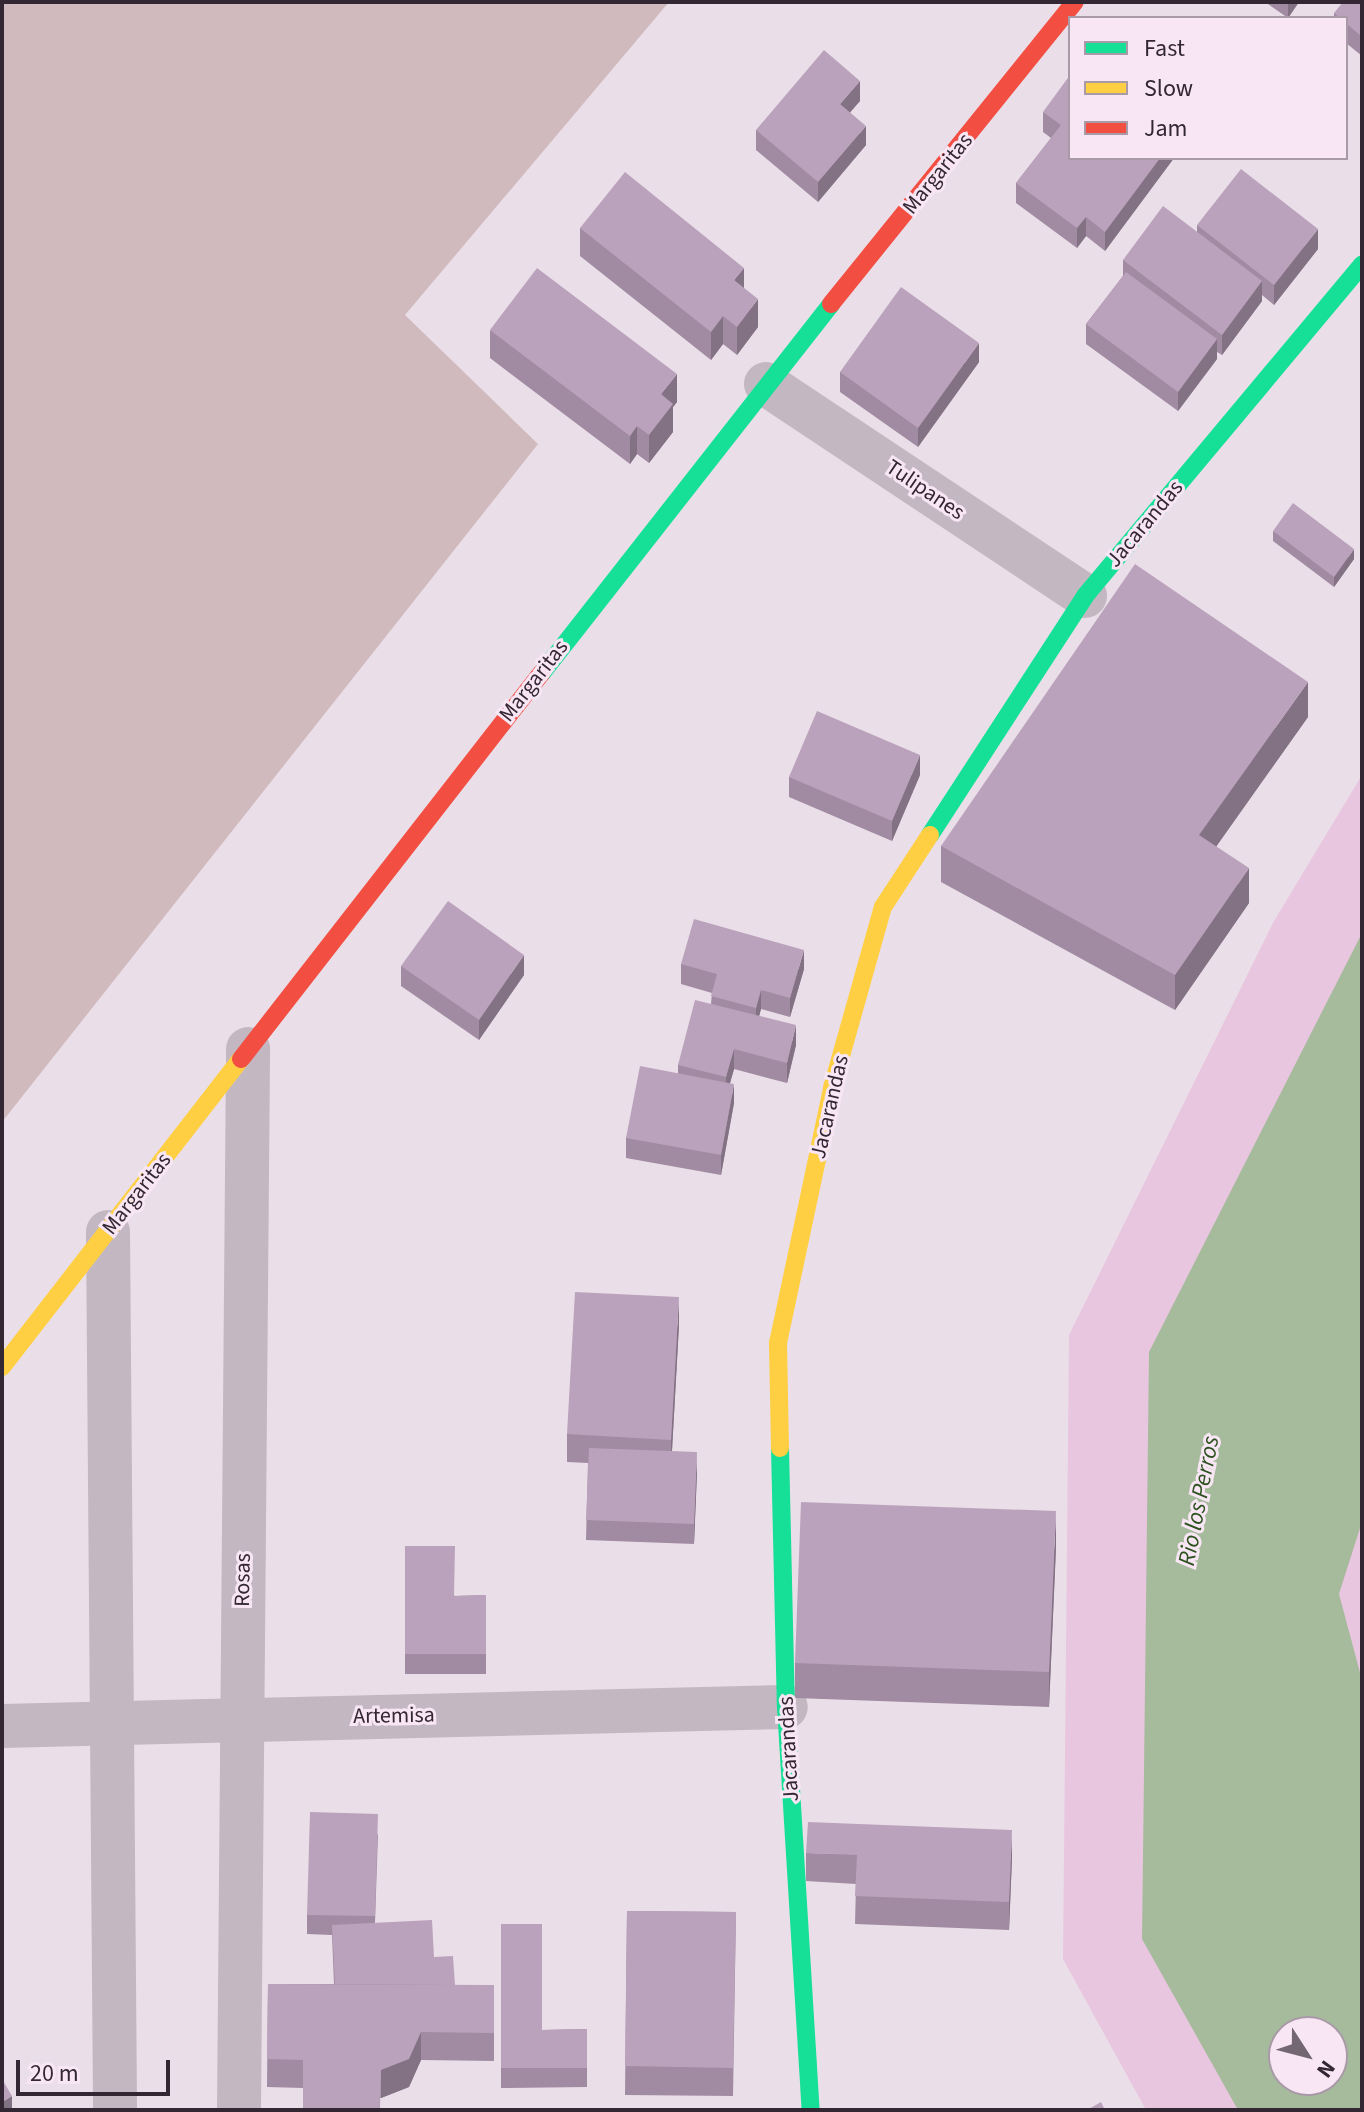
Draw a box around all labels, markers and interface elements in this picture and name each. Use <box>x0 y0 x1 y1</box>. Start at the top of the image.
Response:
legend <box>1068 16 1348 160</box>
text: Fast <box>1144 31 1185 66</box>
text: Slow <box>1144 71 1193 106</box>
text: Jam <box>1144 111 1188 146</box>
street label: Margaritas <box>897 128 979 220</box>
street label: Tulipanes <box>881 454 969 526</box>
street label: Jacarandas <box>1101 475 1189 573</box>
street label: Margaritas <box>494 635 574 727</box>
street label: Jacarandas <box>805 1053 855 1161</box>
street label: Margaritas <box>97 1148 177 1240</box>
water label: Rio los Perros <box>1172 1434 1226 1568</box>
street label: Rosas <box>229 1553 257 1607</box>
street label: Jacarandas <box>773 1696 805 1802</box>
street label: Artemisa <box>353 1702 435 1730</box>
north arrow <box>1268 2016 1348 2096</box>
scale bar <box>20 2044 174 2094</box>
text: N <box>1309 2054 1343 2084</box>
text: 20 m <box>30 2056 79 2091</box>

